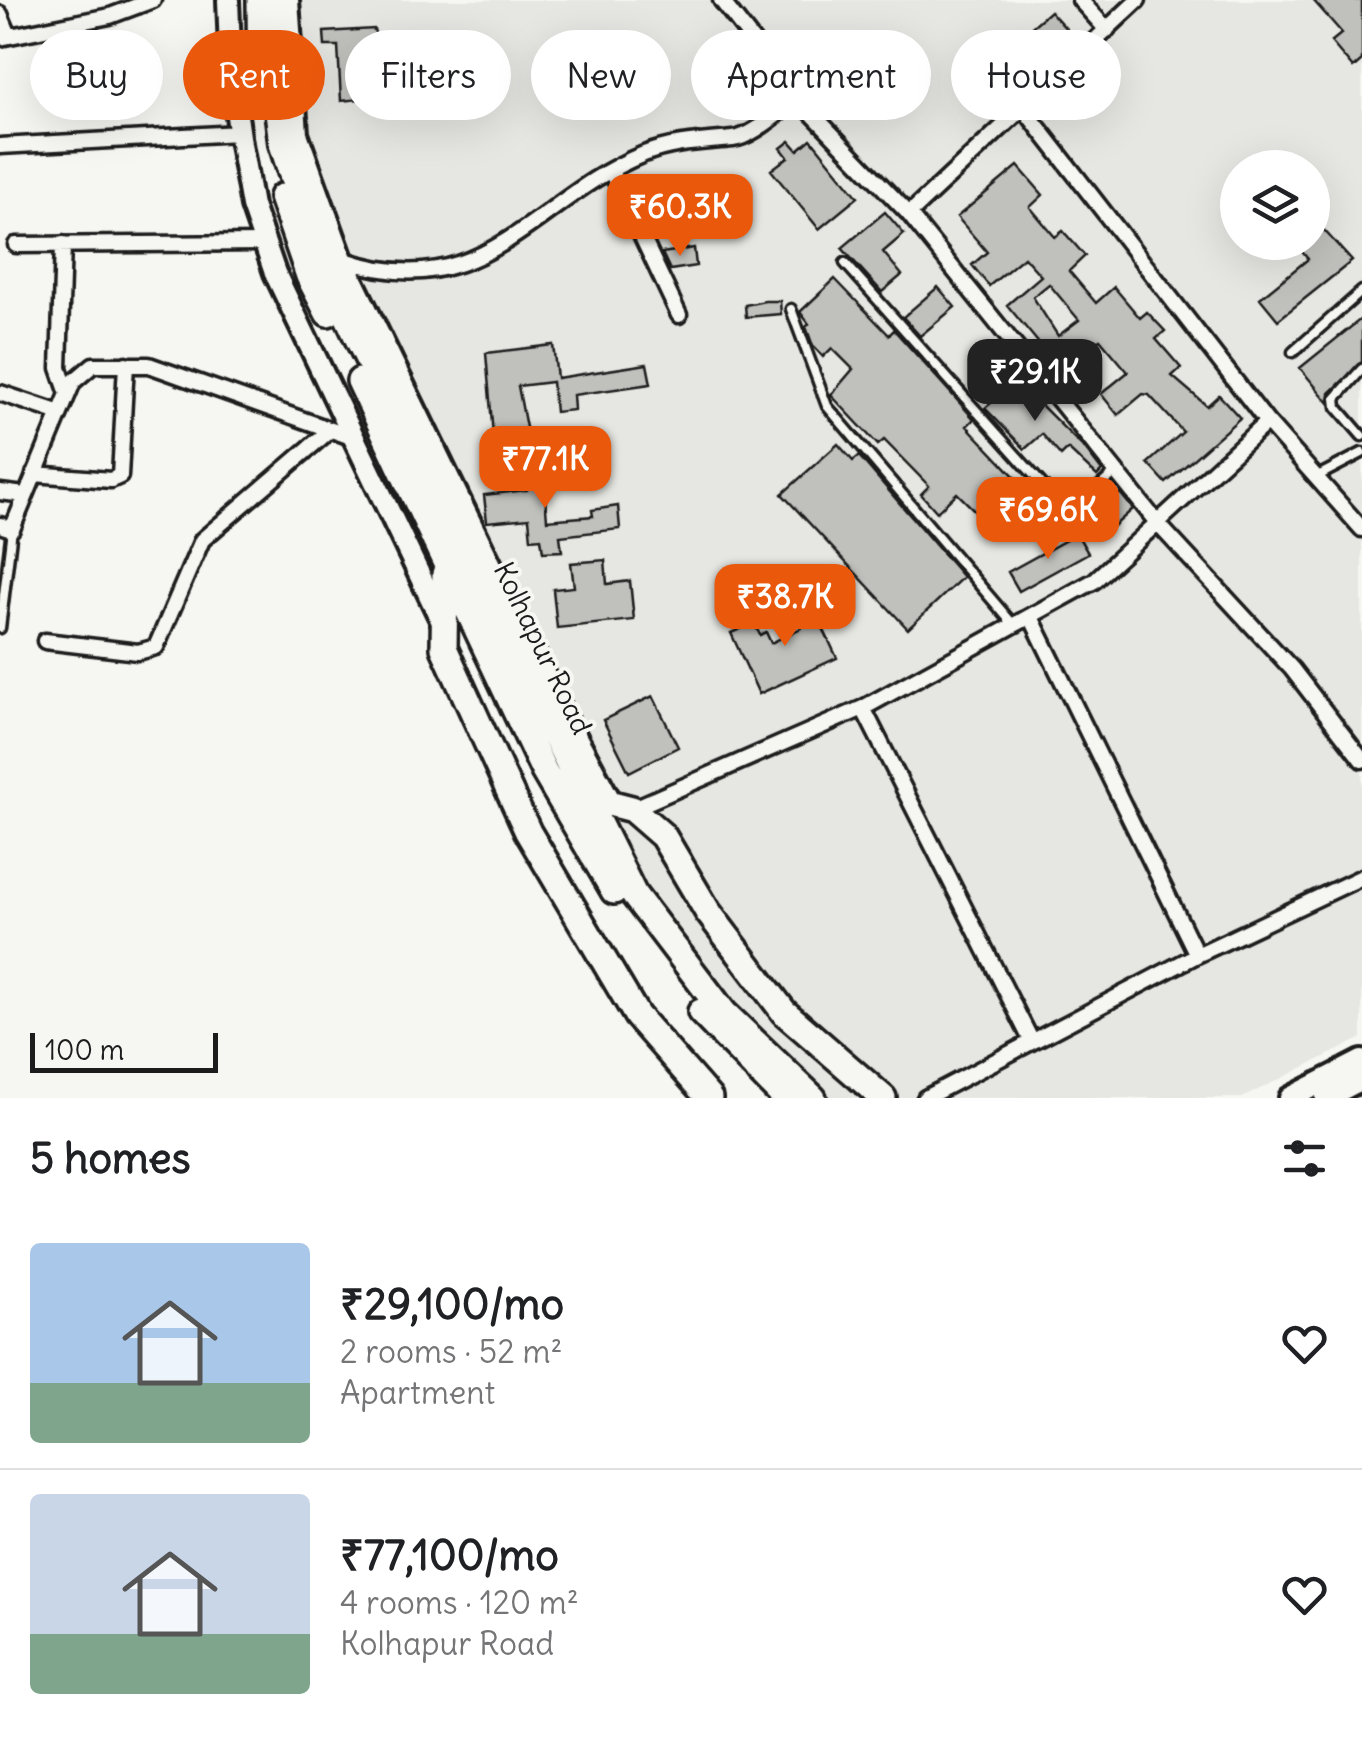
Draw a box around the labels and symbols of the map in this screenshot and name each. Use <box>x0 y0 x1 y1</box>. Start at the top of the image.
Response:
pin: ₹60.3K <box>599 174 761 259</box>
pin: ₹29.1K <box>954 339 1116 424</box>
pin: ₹77.1K <box>464 426 626 511</box>
pin: ₹69.6K <box>967 477 1129 562</box>
street label: Kolhapur Road <box>486 556 600 740</box>
pin: ₹38.7K <box>704 564 866 649</box>
scale bar <box>30 1028 218 1072</box>

